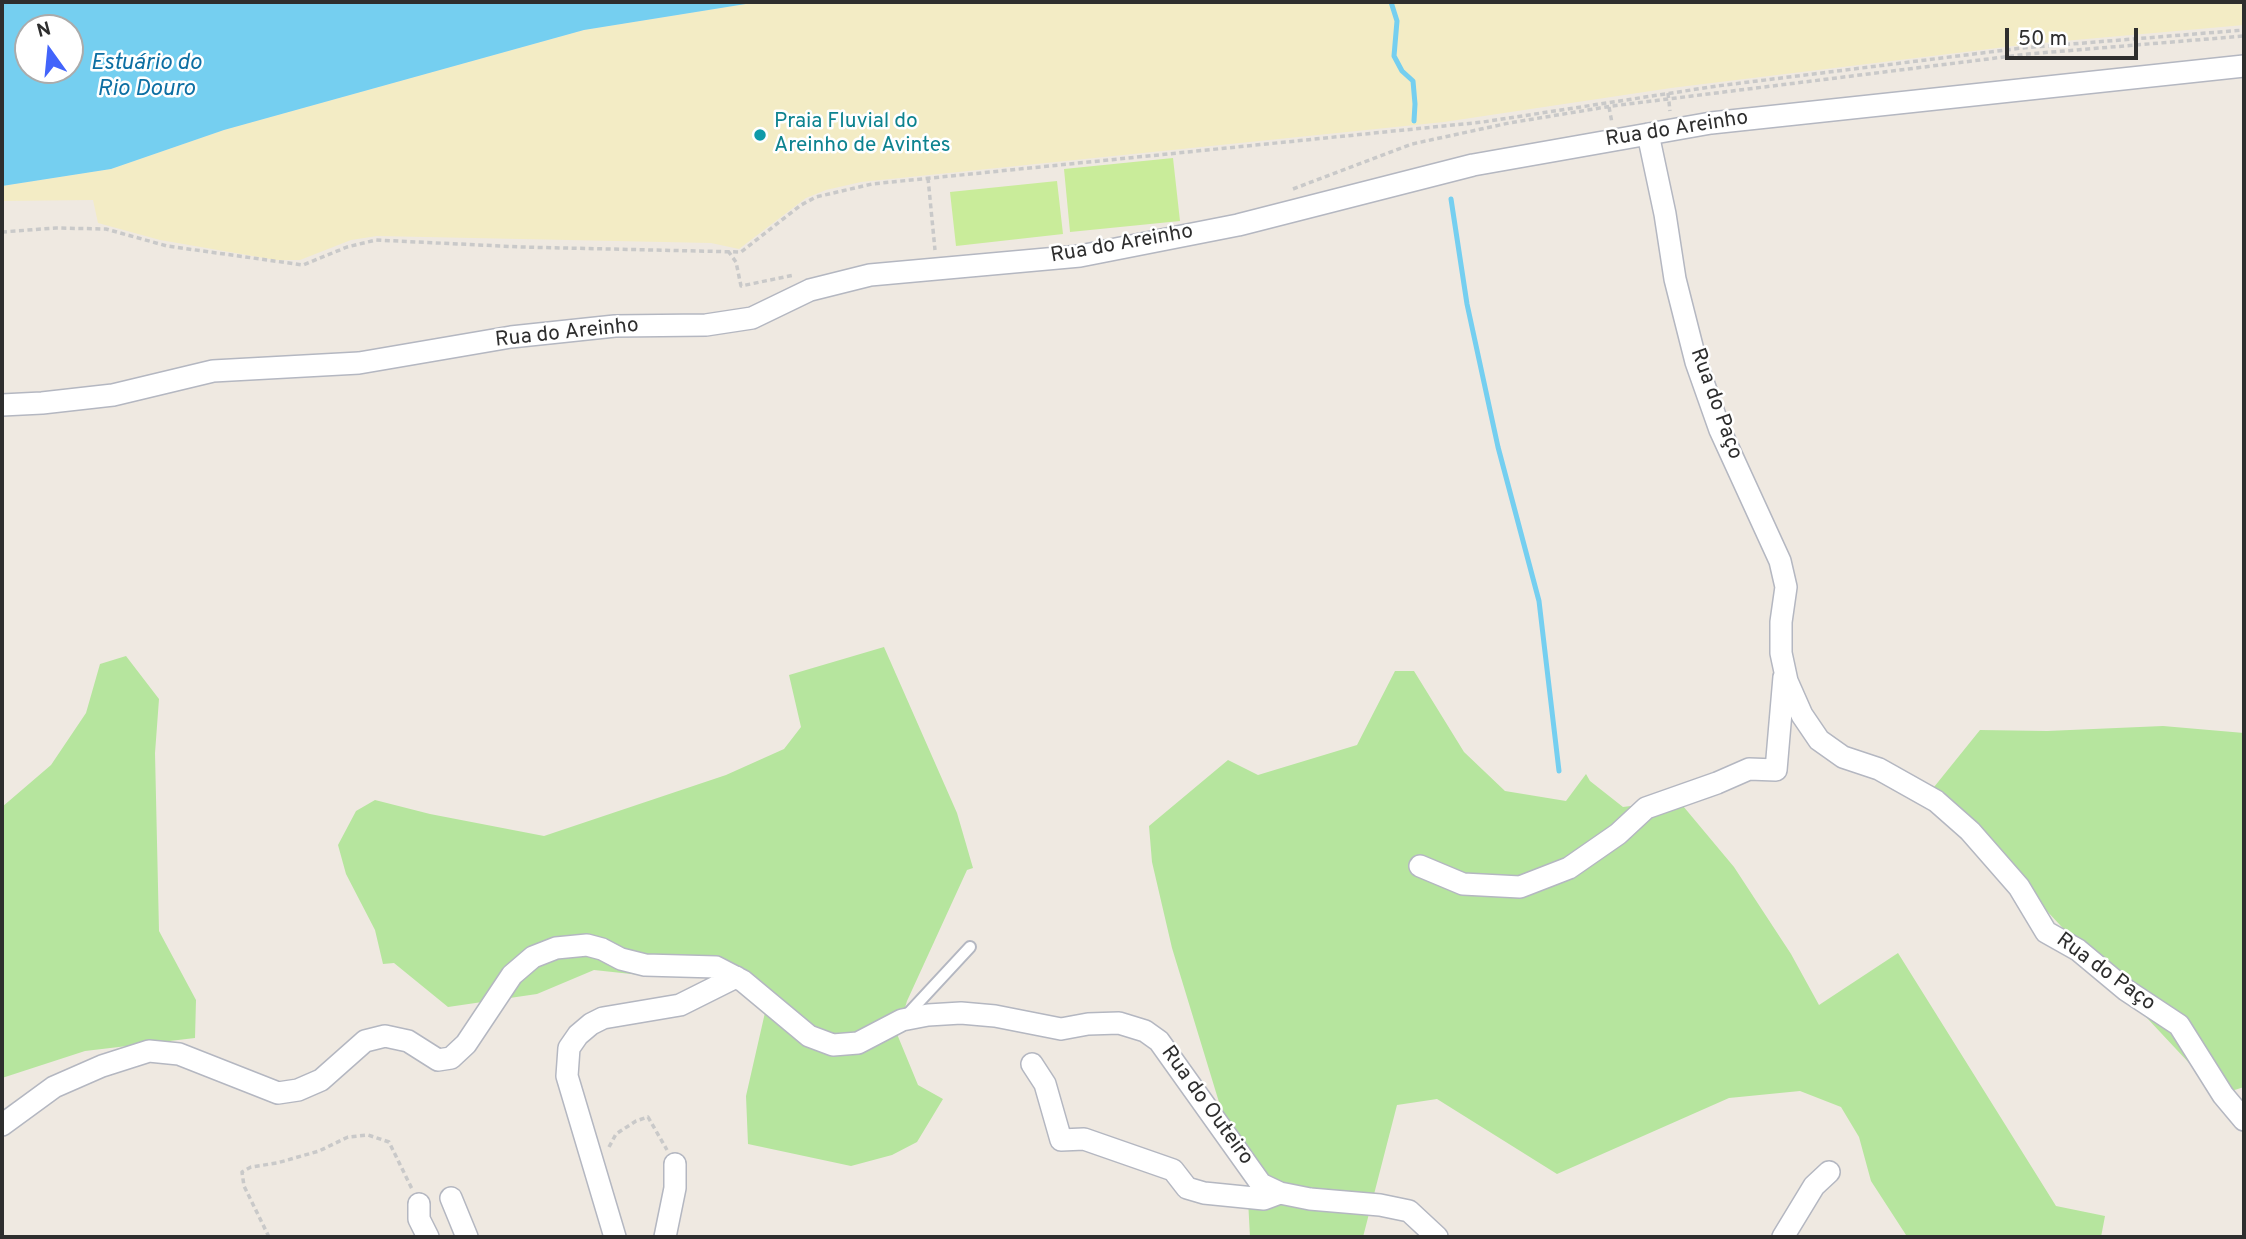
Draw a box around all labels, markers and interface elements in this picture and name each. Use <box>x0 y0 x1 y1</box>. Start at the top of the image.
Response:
north arrow <box>14 14 84 84</box>
scale bar <box>2008 14 2141 58</box>
text: N <box>34 17 54 44</box>
text: 50 m <box>2018 26 2067 53</box>
water label: Estuário do Rio Douro <box>90 50 202 104</box>
street label: Rua do Areinho <box>1604 106 1750 154</box>
place label: Praia Fluvial do Areinho de Avintes <box>774 110 951 160</box>
marker: Praia Fluvial do Areinho de Avintes <box>752 127 768 143</box>
street label: Rua do Areinho <box>1049 220 1195 270</box>
street label: Rua do Areinho <box>494 314 640 354</box>
street label: Rua do Paço <box>1683 345 1747 463</box>
street label: Rua do Paço <box>2050 929 2160 1017</box>
street label: Rua do Outeiro <box>1154 1042 1258 1170</box>

